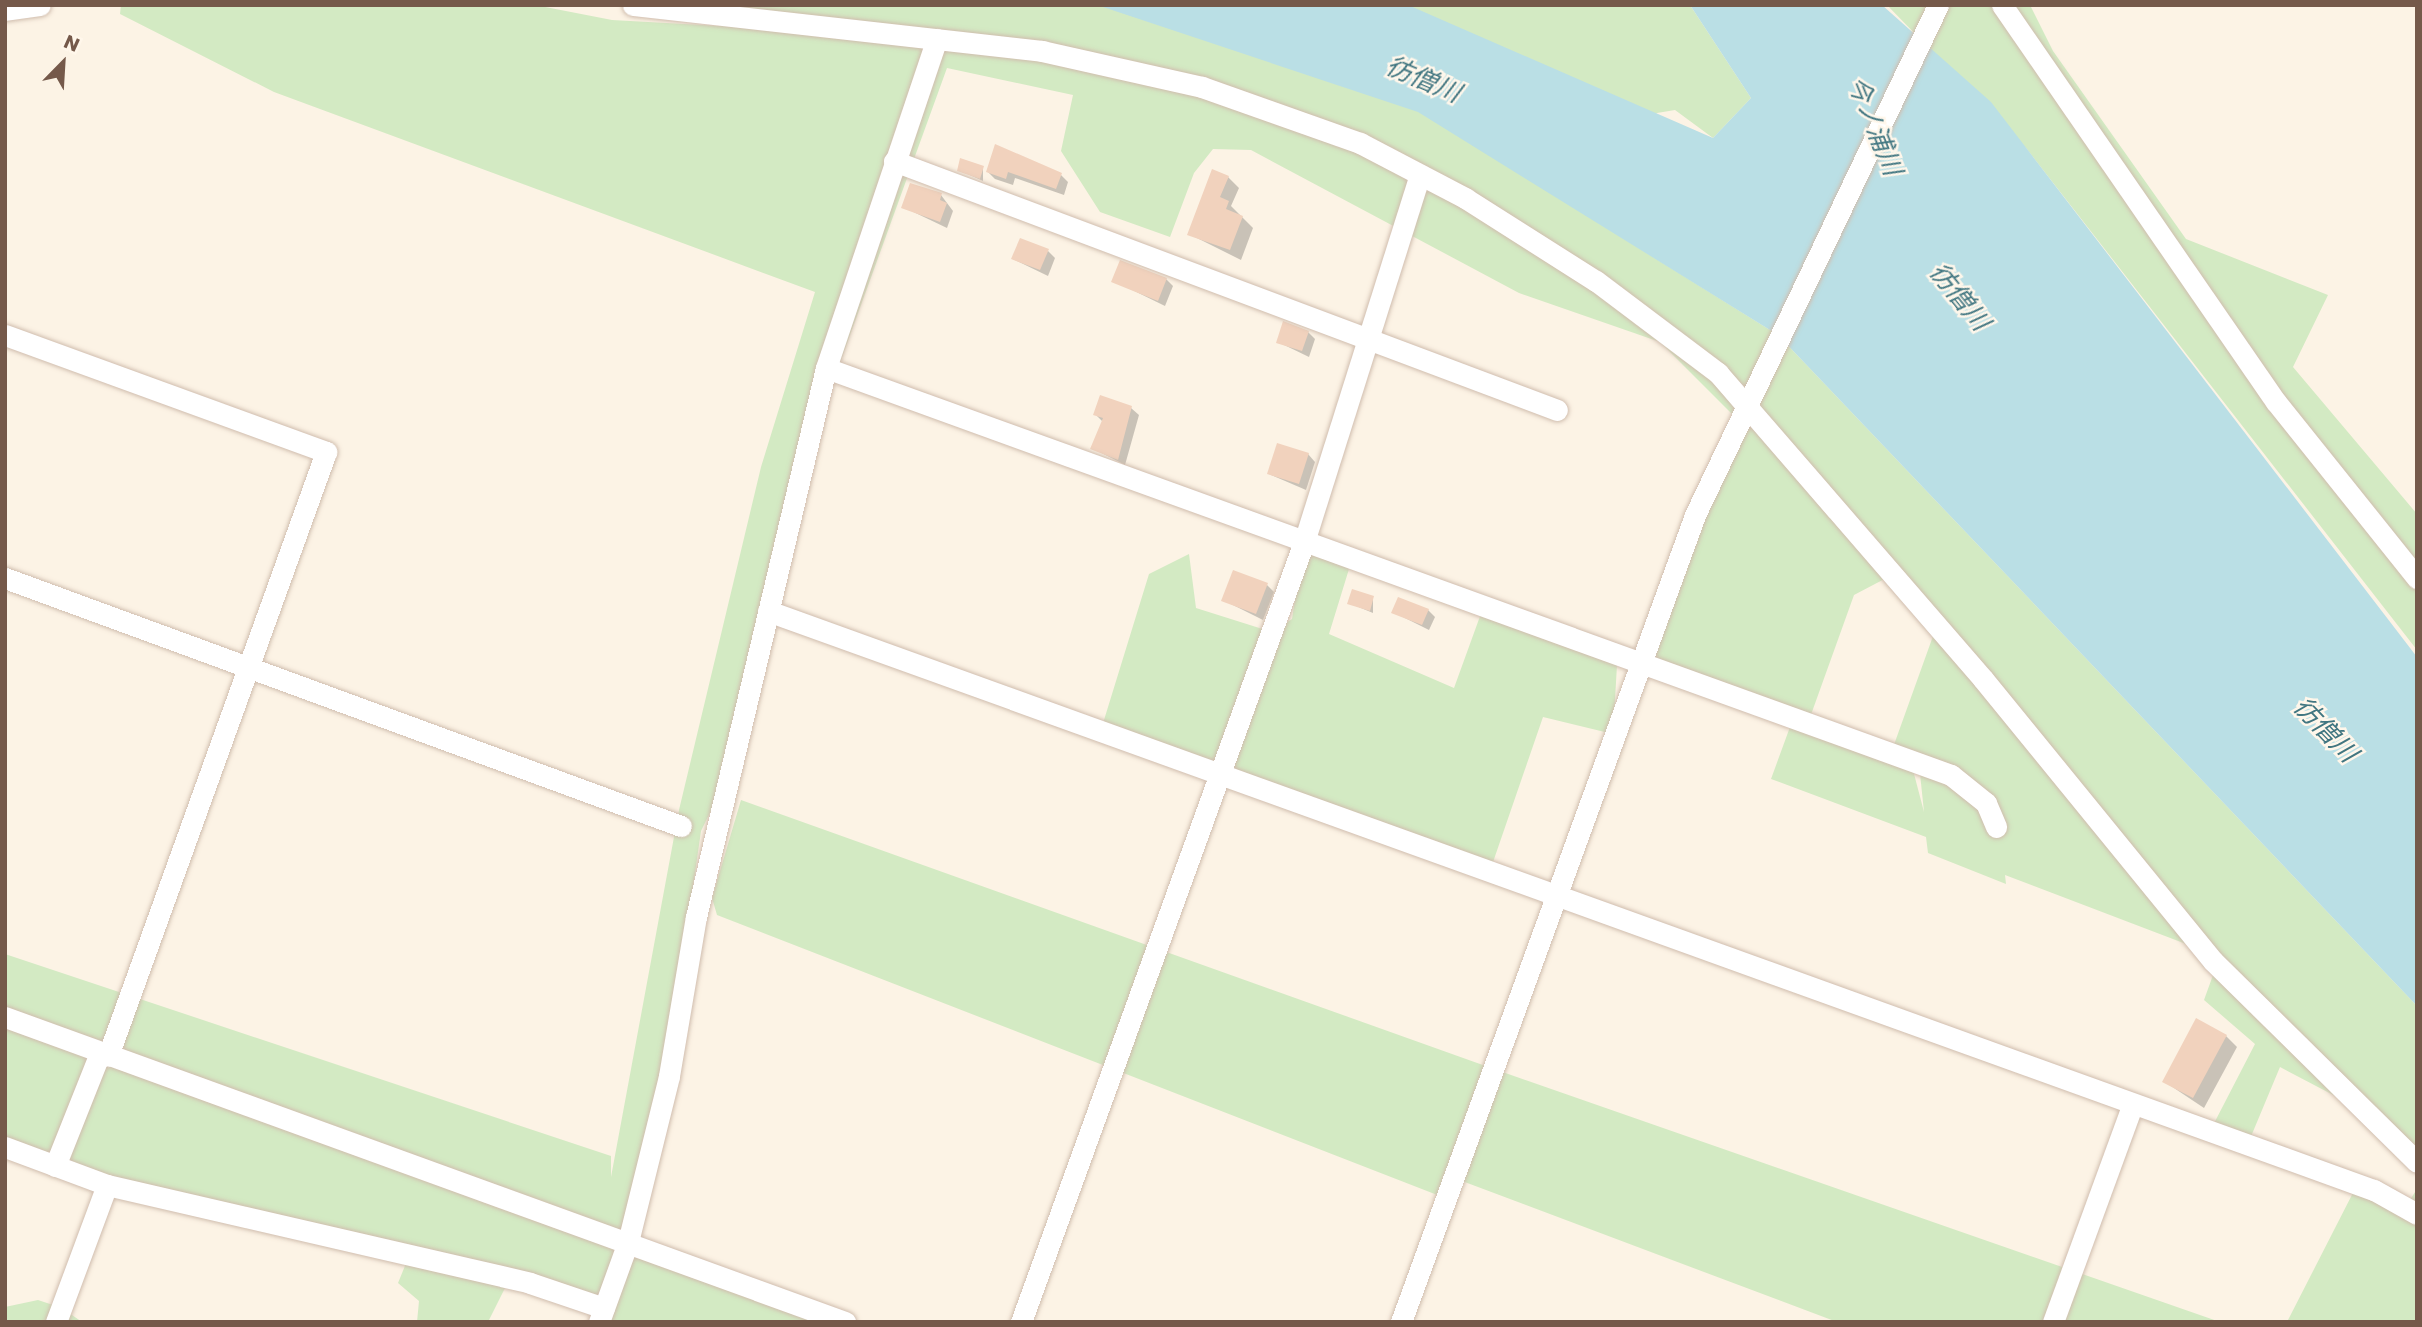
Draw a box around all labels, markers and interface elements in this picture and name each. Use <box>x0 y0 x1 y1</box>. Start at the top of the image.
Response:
north arrow <box>28 28 98 98</box>
text: N <box>60 28 84 59</box>
water label: 彷僧川 <box>1381 50 1465 110</box>
water label: 今ノ浦川 <box>1840 72 1908 180</box>
water label: 彷僧川 <box>1922 257 1996 337</box>
water label: 彷僧川 <box>2287 691 2363 769</box>

